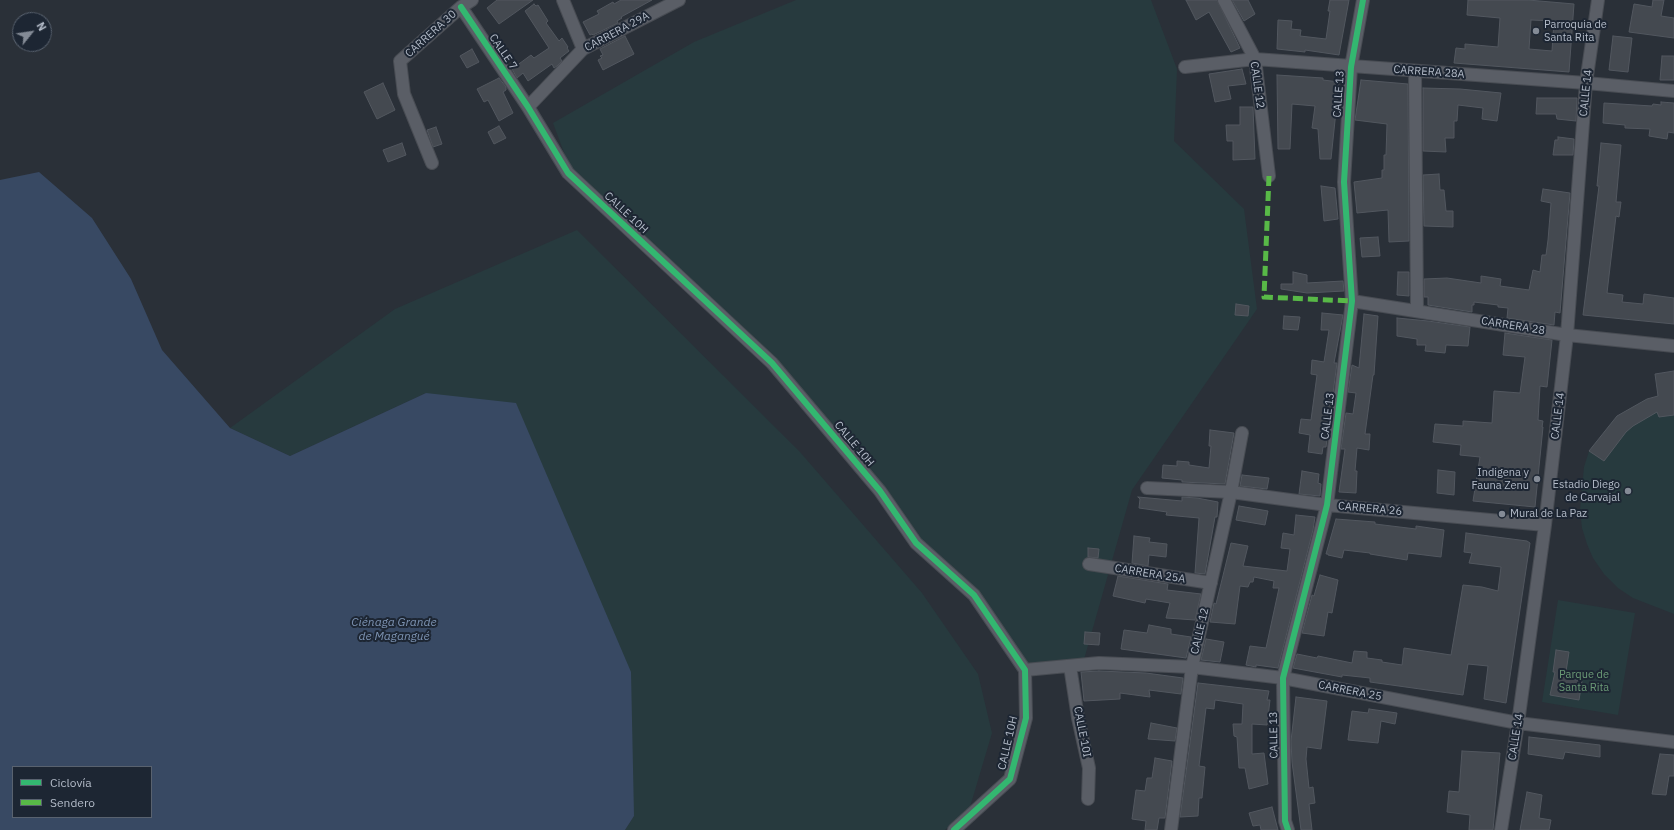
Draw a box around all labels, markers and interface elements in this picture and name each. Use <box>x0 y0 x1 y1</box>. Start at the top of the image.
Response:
street label: CARRERA 30 <box>403 8 459 60</box>
street label: CARRERA 29A <box>582 9 652 55</box>
north arrow <box>12 12 52 52</box>
place label: Parroquia de Santa Rita <box>1544 18 1607 44</box>
text: N <box>33 20 50 33</box>
marker: Parroquia de Santa Rita <box>1531 26 1541 36</box>
street label: CALLE 7 <box>486 32 520 72</box>
street label: CALLE 12 <box>1247 61 1267 109</box>
street label: CARRERA 28A <box>1393 63 1465 81</box>
street label: CALLE 14 <box>1577 69 1595 117</box>
street label: CALLE 13 <box>1331 70 1347 118</box>
street label: CALLE 10H <box>601 189 651 237</box>
street label: CARRERA 28 <box>1480 314 1546 338</box>
street label: CALLE 13 <box>1319 392 1337 440</box>
street label: CALLE 14 <box>1549 392 1567 440</box>
street label: CALLE 10H <box>831 419 877 469</box>
place label: Indigena y Fauna Zenu <box>1472 466 1529 492</box>
marker: Indigena y Fauna Zenu <box>1532 474 1542 484</box>
place label: Estadio Diego de Carvajal <box>1553 478 1620 504</box>
marker: Estadio Diego de Carvajal <box>1623 486 1633 496</box>
street label: CARRERA 26 <box>1337 500 1403 518</box>
place label: Mural de La Paz <box>1510 507 1587 521</box>
marker: Mural de La Paz <box>1497 509 1507 519</box>
street label: CARRERA 25A <box>1114 562 1186 586</box>
street label: CALLE 12 <box>1188 607 1212 655</box>
water label: Ciénaga Grande de Magangué <box>351 616 437 644</box>
park label: Parque de Santa Rita <box>1559 668 1609 694</box>
street label: CARRERA 25 <box>1317 678 1383 704</box>
street label: CALLE 10I <box>1071 705 1093 759</box>
street label: CALLE 13 <box>1267 711 1281 759</box>
street label: CALLE 14 <box>1506 713 1526 761</box>
street label: CALLE 10H <box>995 715 1021 771</box>
legend <box>12 766 152 818</box>
text: Ciclovía <box>50 775 92 790</box>
text: Sendero <box>50 795 95 810</box>

